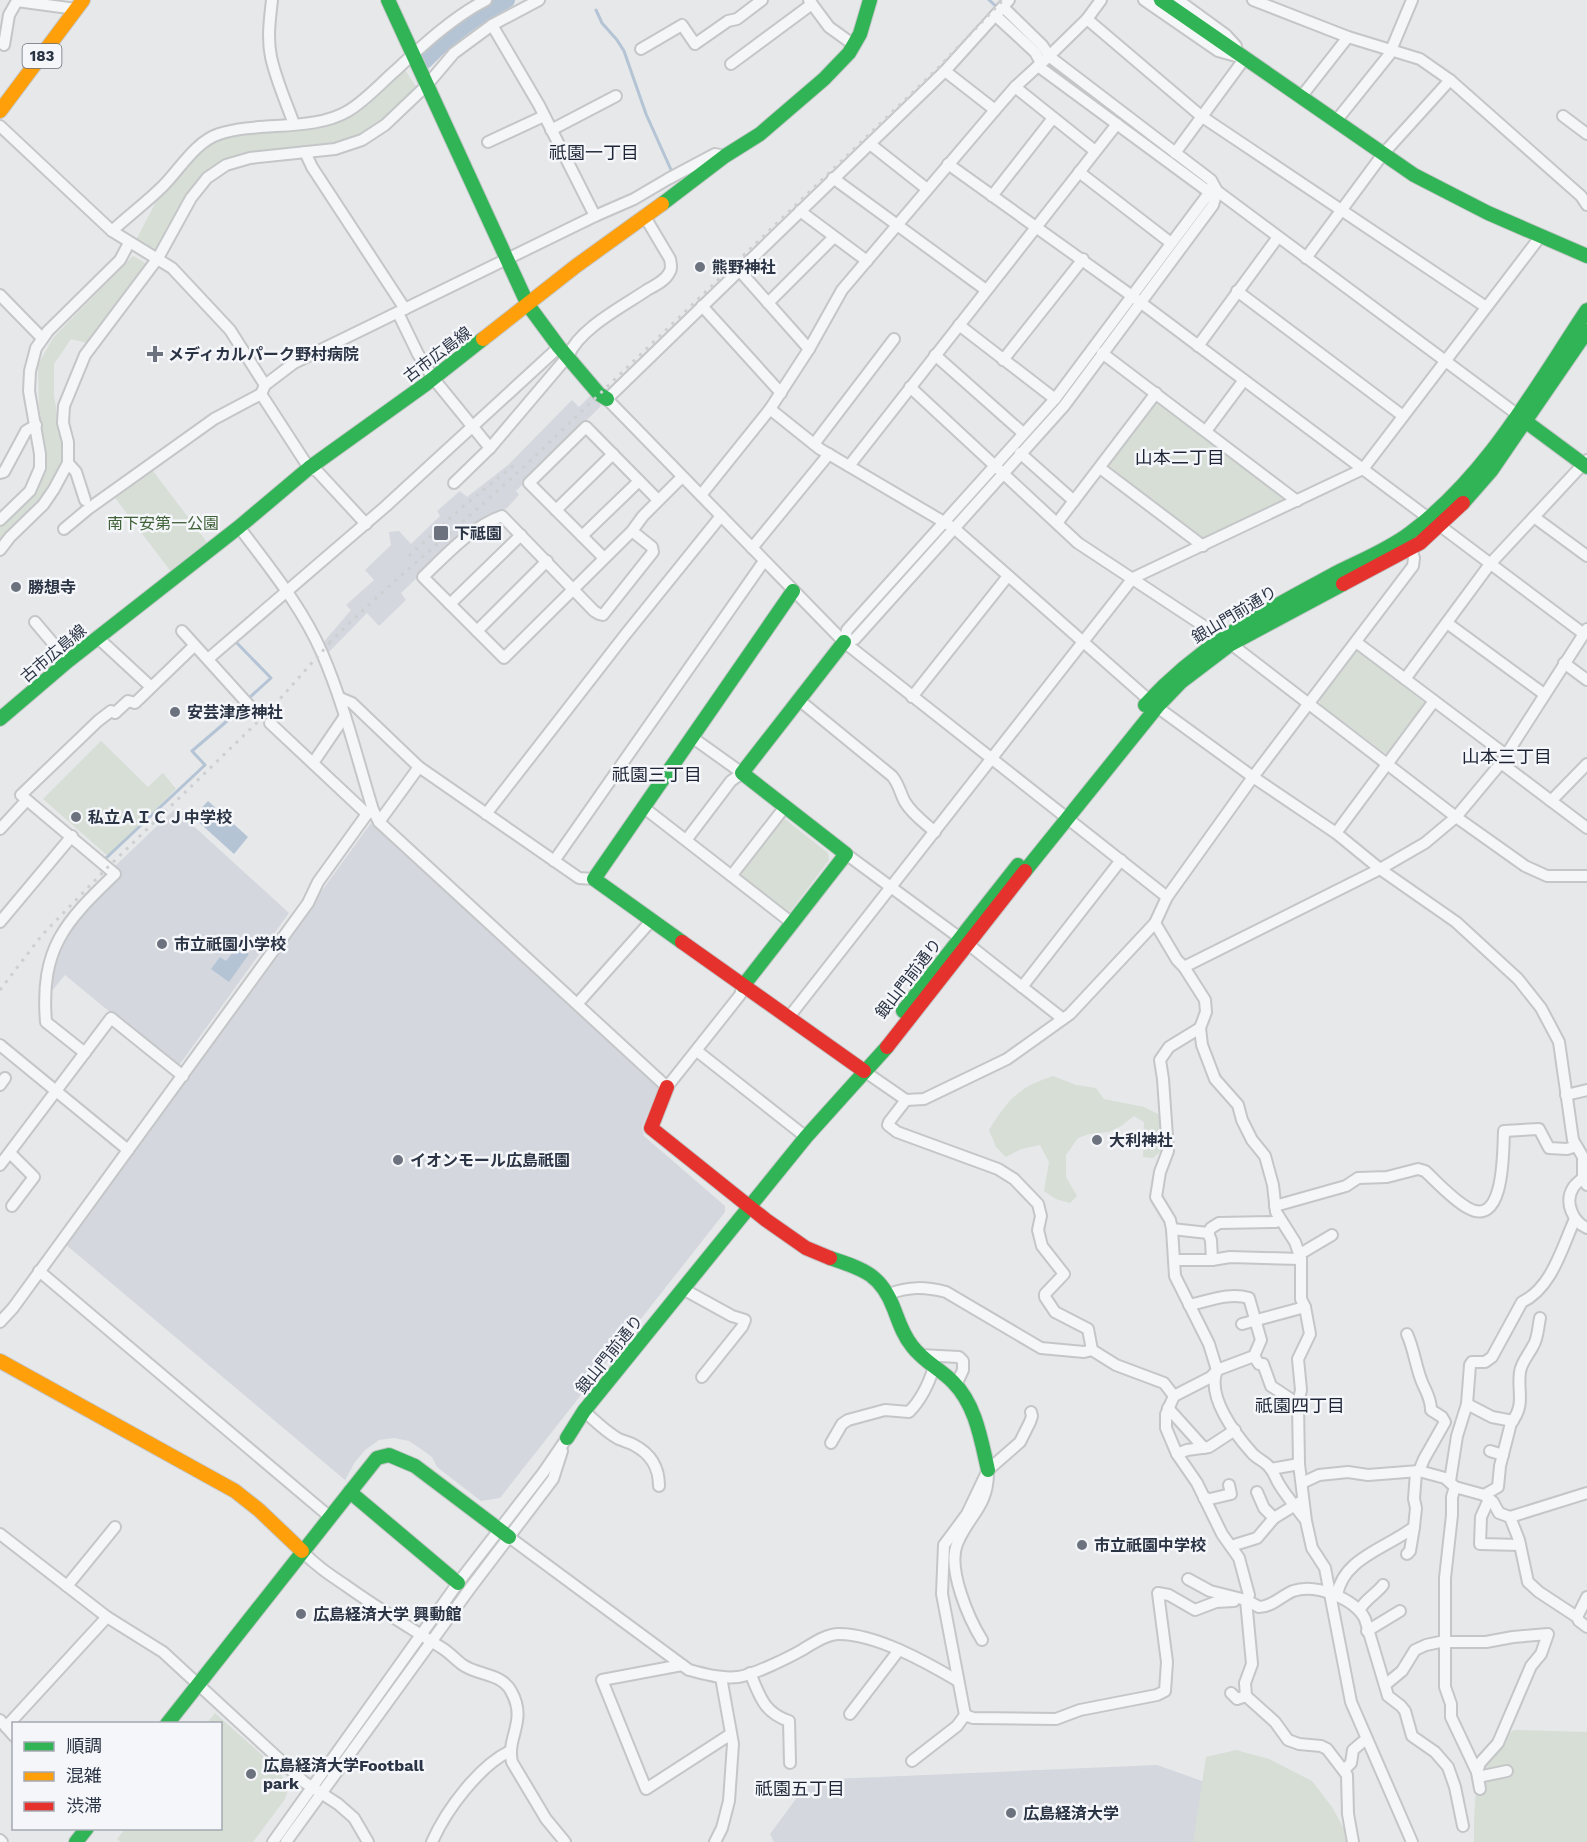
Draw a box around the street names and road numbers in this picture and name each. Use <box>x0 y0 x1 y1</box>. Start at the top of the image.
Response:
road number: 183 <box>22 44 62 68</box>
street label: 古市広島線 <box>400 323 475 386</box>
street label: 銀山門前通り <box>1188 582 1280 647</box>
street label: 古市広島線 <box>17 620 90 686</box>
street label: 銀山門前通り <box>871 935 945 1022</box>
street label: 銀山門前通り <box>572 1311 647 1398</box>

